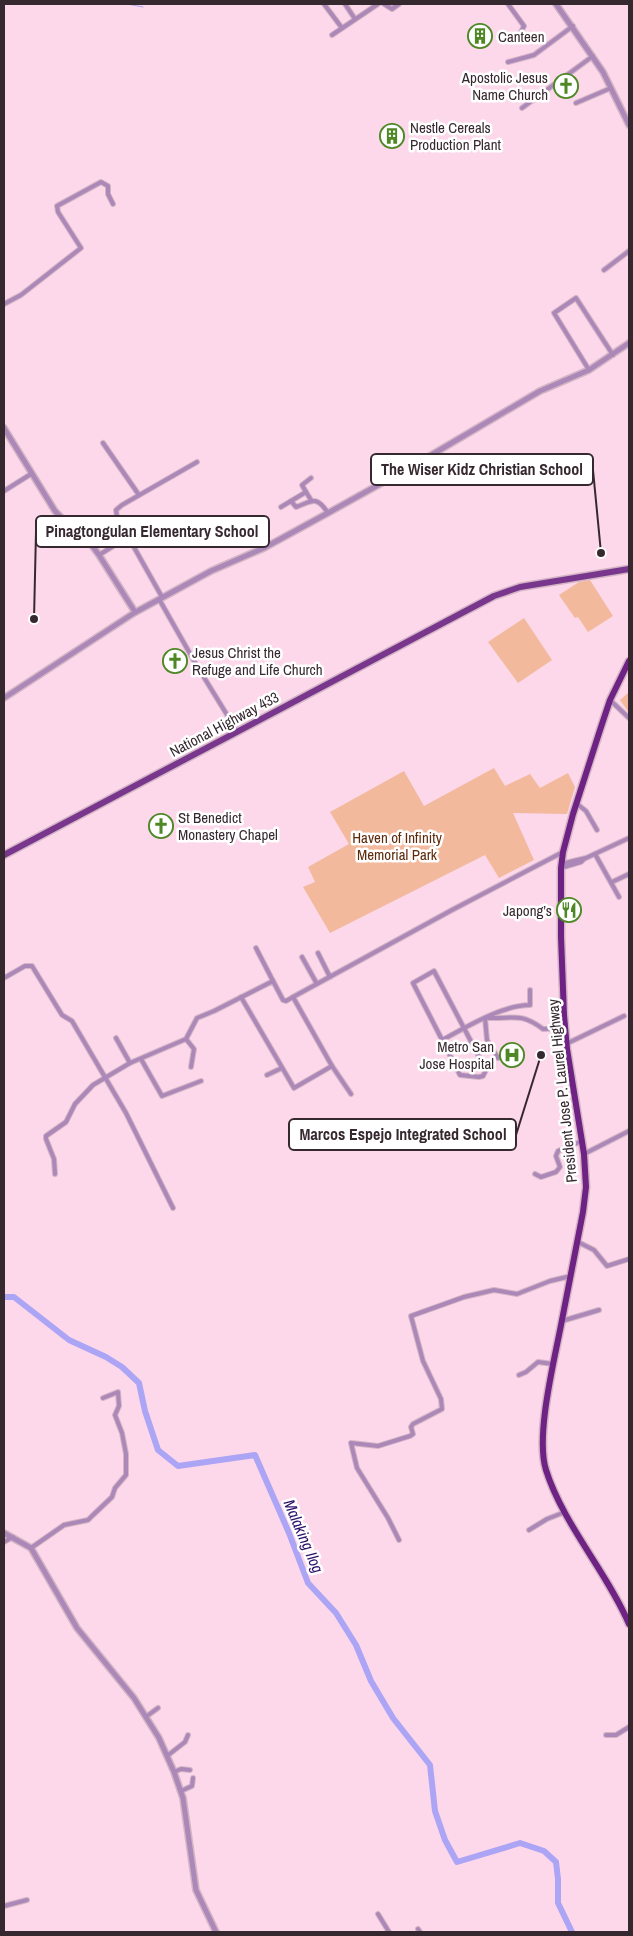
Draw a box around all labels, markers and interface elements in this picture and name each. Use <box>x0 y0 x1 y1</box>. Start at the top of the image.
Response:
building icon: Canteen <box>467 23 493 49</box>
place label: Canteen <box>498 26 545 47</box>
place label: Apostolic Jesus Name Church <box>461 67 548 105</box>
church icon: Apostolic Jesus Name Church <box>553 73 579 99</box>
place label: Nestle Cereals Production Plant <box>410 117 502 155</box>
building icon: Nestle Cereals Production Plant <box>379 123 405 149</box>
callout: The Wiser Kidz Christian School <box>371 454 593 485</box>
text: The Wiser Kidz Christian School <box>381 458 583 480</box>
callout: Pinagtongulan Elementary School <box>36 516 269 547</box>
text: Pinagtongulan Elementary School <box>46 520 258 542</box>
place label: Jesus Christ the Refuge and Life Church <box>192 642 323 680</box>
church icon: Jesus Christ the Refuge and Life Church <box>162 648 188 674</box>
street label: National Highway 433 <box>166 686 282 762</box>
place label: St Benedict Monastery Chapel <box>178 807 278 845</box>
church icon: St Benedict Monastery Chapel <box>148 813 174 839</box>
park label: Haven of Infinity Memorial Park <box>352 827 443 865</box>
restaurant icon: Japong’s <box>556 897 582 923</box>
place label: Japong’s <box>503 900 552 921</box>
street label: President Jose P. Laurel Highway <box>542 997 582 1184</box>
place label: Metro San Jose Hospital <box>419 1036 494 1074</box>
hospital icon: Metro San Jose Hospital <box>499 1042 525 1068</box>
callout: Marcos Espejo Integrated School <box>289 1119 516 1150</box>
text: Marcos Espejo Integrated School <box>299 1123 507 1145</box>
water label: Malaking Ilog <box>279 1496 329 1576</box>

